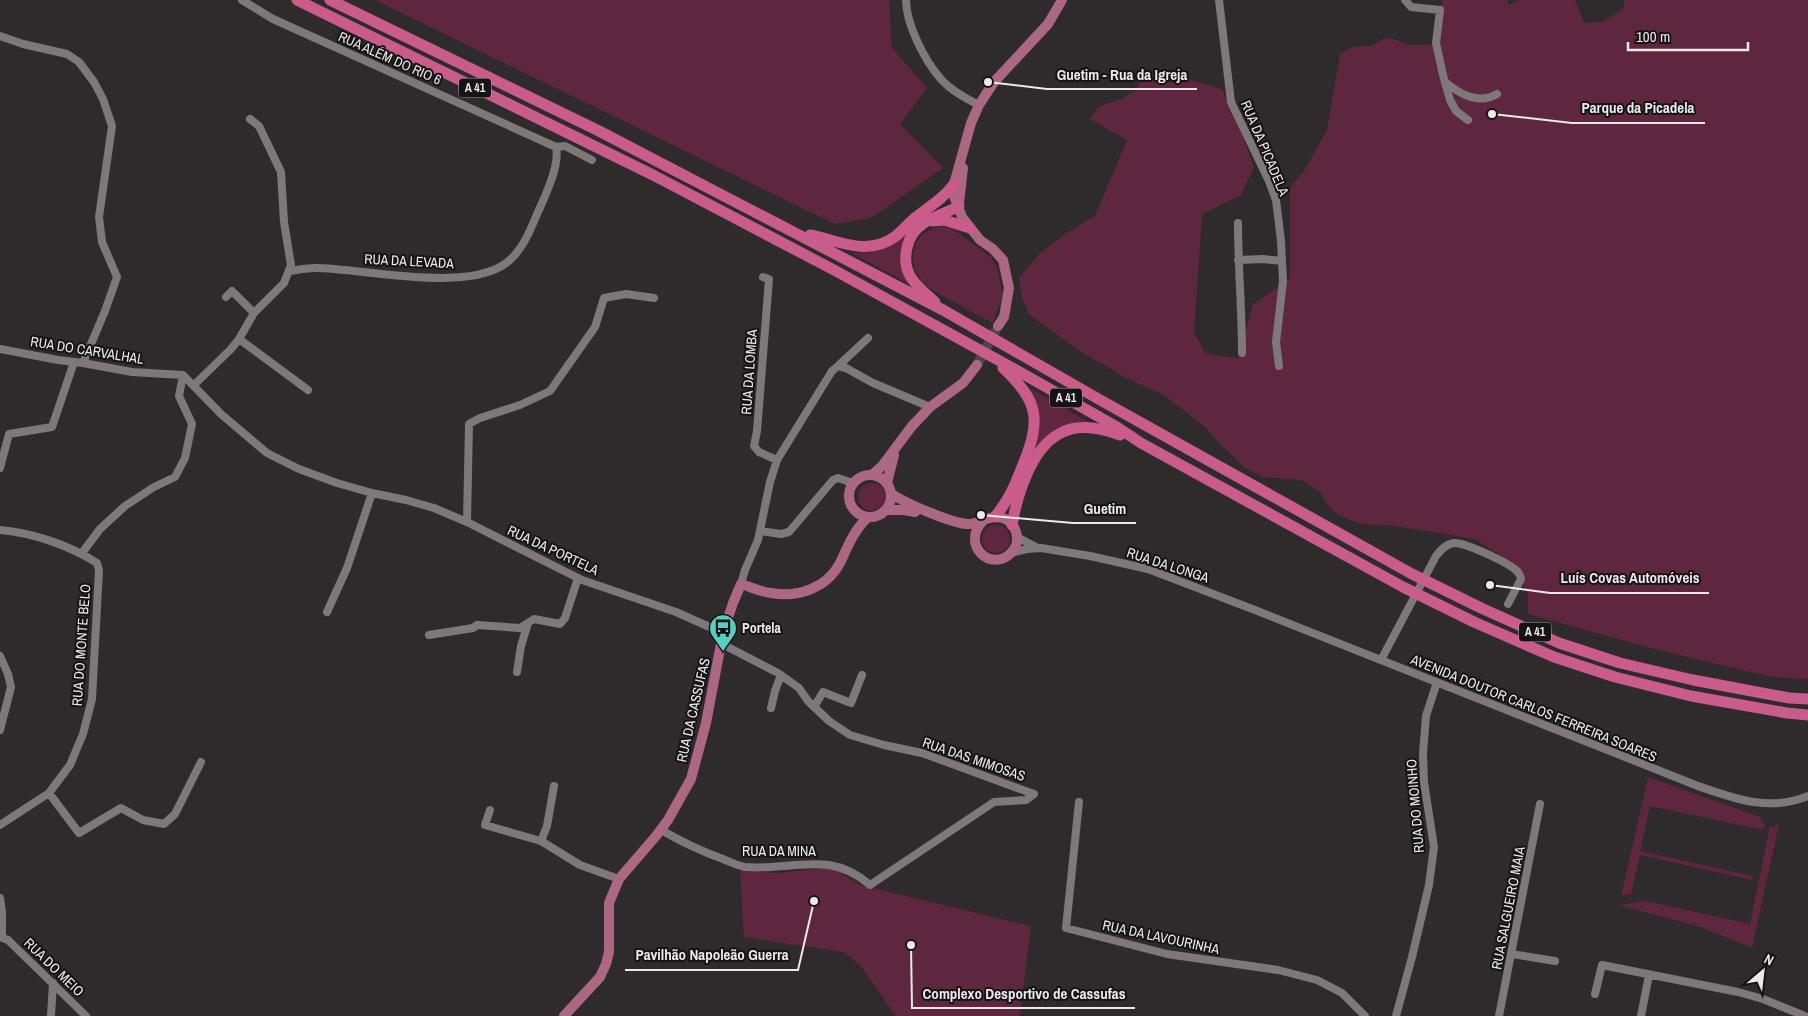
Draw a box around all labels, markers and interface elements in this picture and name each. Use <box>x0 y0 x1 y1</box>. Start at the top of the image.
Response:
scale bar <box>1628 20 1748 52</box>
text: 100 m <box>1636 26 1670 47</box>
street label: RUA ALÉM DO RIO 6 <box>336 27 444 89</box>
callout: Guetim - Rua da Igreja <box>1047 59 1197 89</box>
text: Guetim - Rua da Igreja <box>1057 64 1187 85</box>
road number: A 41 <box>459 78 491 98</box>
callout: Parque da Picadela <box>1572 93 1705 123</box>
street label: RUA DA PICADELA <box>1237 97 1293 199</box>
text: Parque da Picadela <box>1582 97 1695 118</box>
street label: RUA DA LEVADA <box>364 250 455 272</box>
street label: RUA DA LOMBA <box>737 328 761 415</box>
street label: RUA DO CARVALHAL <box>29 332 146 368</box>
road number: A 41 <box>1050 388 1082 408</box>
callout: Guetim <box>1073 493 1136 523</box>
text: Guetim <box>1084 498 1126 519</box>
street label: RUA DA PORTELA <box>504 521 602 579</box>
street label: RUA DA LONGA <box>1125 543 1212 587</box>
callout: Luís Covas Automóveis <box>1550 563 1709 593</box>
text: Luís Covas Automóveis <box>1561 567 1700 588</box>
street label: RUA DO MONTE BELO <box>68 583 94 707</box>
bus stop icon: Portela <box>708 613 738 652</box>
place label: Portela <box>742 619 782 637</box>
road number: A 41 <box>1519 622 1551 642</box>
street label: AVENIDA DOUTOR CARLOS FERREIRA SOARES <box>1407 650 1660 766</box>
street label: RUA DA CASSUFAS <box>672 656 714 764</box>
street label: RUA DAS MIMOSAS <box>920 733 1028 785</box>
street label: RUA DO MOINHO <box>1402 758 1428 854</box>
street label: RUA DA MINA <box>742 842 816 860</box>
street label: RUA SALGUEIRO MAIA <box>1487 845 1529 971</box>
street label: RUA DA LAVOURINHA <box>1101 916 1221 958</box>
street label: RUA DO MEIO <box>20 934 88 1000</box>
callout: Pavilhão Napoleão Guerra <box>625 940 798 970</box>
text: Pavilhão Napoleão Guerra <box>635 944 789 965</box>
north arrow <box>1738 946 1788 996</box>
text: N <box>1761 950 1777 969</box>
callout: Complexo Desportivo de Cassufas <box>912 978 1135 1008</box>
text: Complexo Desportivo de Cassufas <box>922 983 1126 1004</box>

